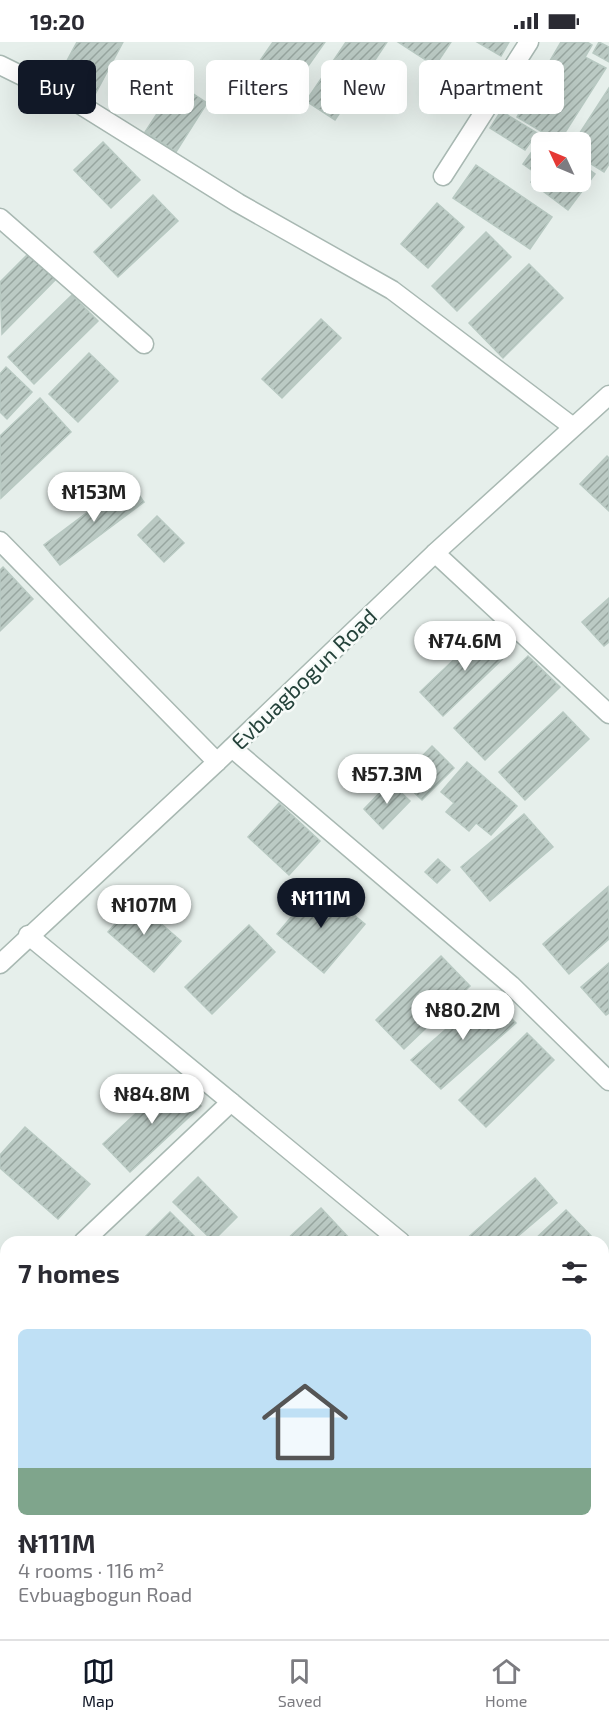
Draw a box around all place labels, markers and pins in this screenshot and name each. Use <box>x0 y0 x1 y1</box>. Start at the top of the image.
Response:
pin: ₦153M <box>52 472 136 523</box>
pin: ₦74.6M <box>416 621 514 672</box>
pin: ₦57.3M <box>338 754 436 805</box>
pin: ₦111M <box>279 878 363 929</box>
pin: ₦107M <box>102 885 186 936</box>
pin: ₦80.2M <box>414 990 512 1041</box>
pin: ₦84.8M <box>103 1074 201 1125</box>

